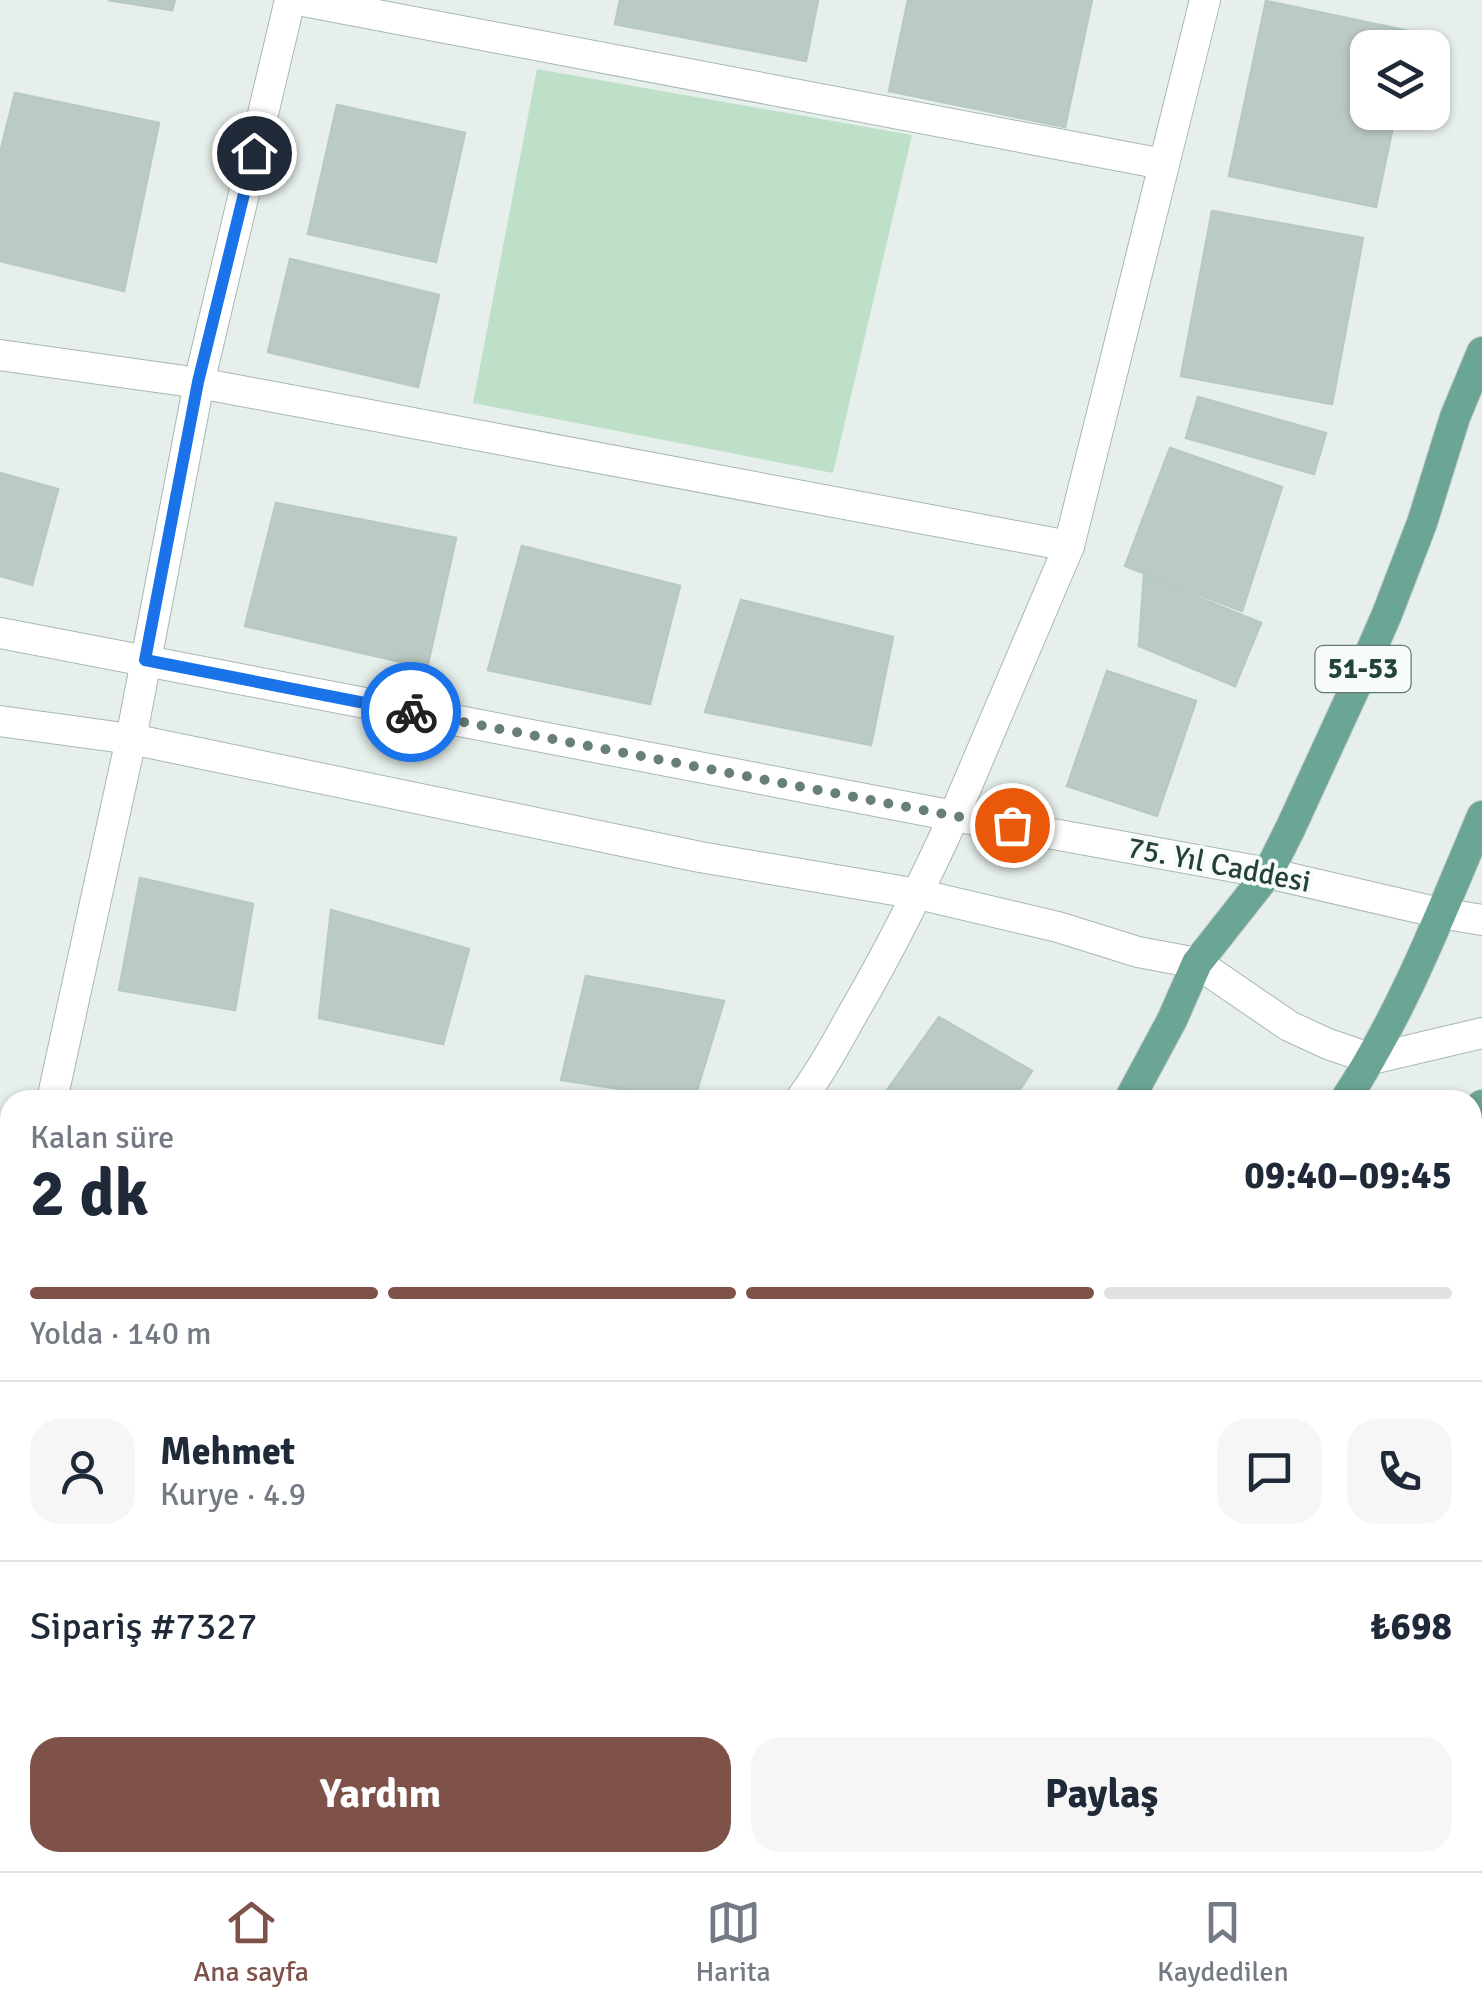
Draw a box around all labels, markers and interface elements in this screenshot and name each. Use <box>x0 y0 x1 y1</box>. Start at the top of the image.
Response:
map controls <box>1350 30 1450 130</box>
button: layers <box>1350 30 1450 130</box>
pin <box>212 111 297 196</box>
icon: home <box>227 126 282 181</box>
road number: 51-53 <box>1316 646 1410 692</box>
courier <box>361 662 461 762</box>
icon: bike <box>384 685 439 740</box>
pin <box>970 783 1055 868</box>
icon: bag <box>985 798 1040 853</box>
street label: 75. Yıl Caddesi <box>1124 829 1314 901</box>
text: Kalan süre <box>30 1118 174 1157</box>
text: 09:40–09:45 <box>1244 1152 1452 1199</box>
text: 2 dk <box>30 1154 148 1234</box>
text: Yolda · 140 m <box>30 1314 211 1353</box>
button: person <box>30 1419 135 1524</box>
button: chat <box>1217 1419 1322 1524</box>
button: phone <box>1347 1419 1452 1524</box>
text: Mehmet <box>160 1428 295 1475</box>
text: Kurye · 4.9 <box>160 1475 306 1514</box>
text: Sipariş #7327 <box>30 1603 257 1650</box>
text: ₺698 <box>1370 1603 1452 1650</box>
button: Yardım <box>30 1737 731 1852</box>
button: Paylaş <box>751 1737 1452 1852</box>
tab: Ana sayfa <box>193 1895 309 1989</box>
tab: Harita <box>695 1895 771 1989</box>
tab: Kaydedilen <box>1157 1895 1289 1989</box>

